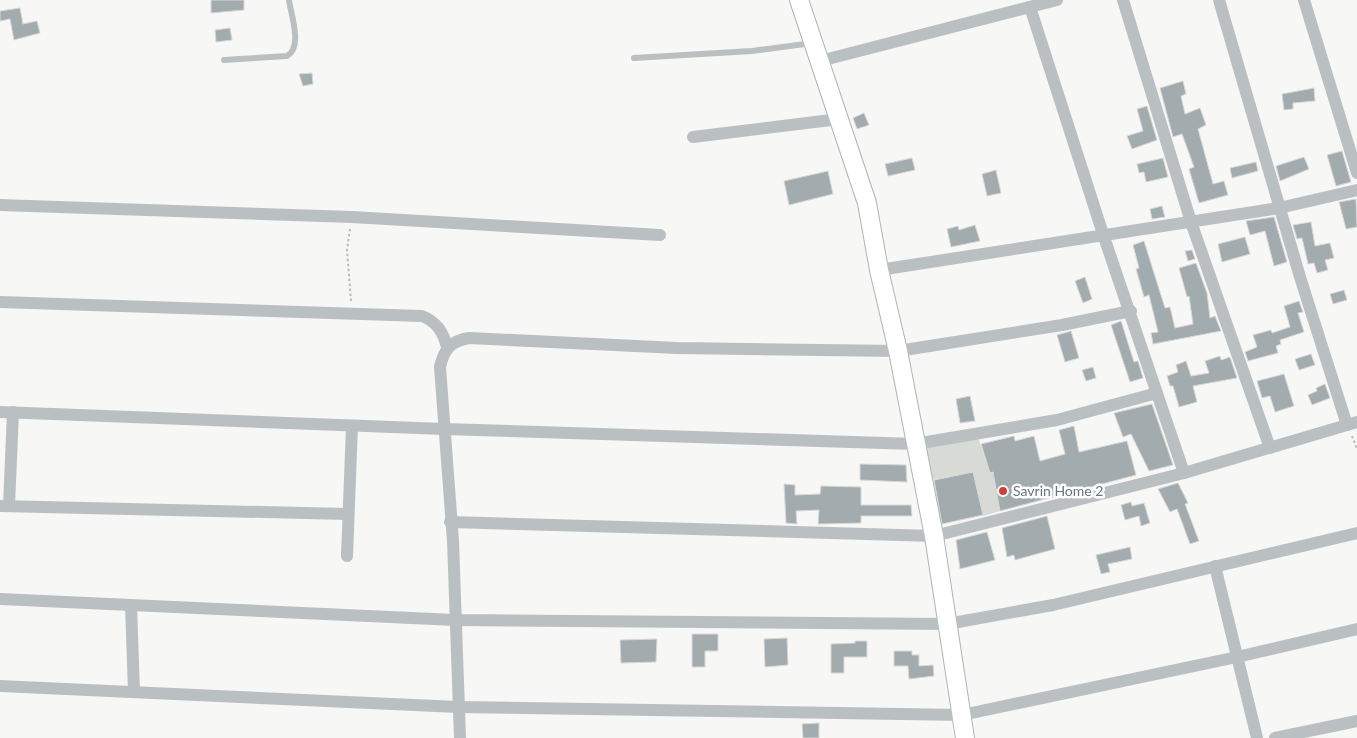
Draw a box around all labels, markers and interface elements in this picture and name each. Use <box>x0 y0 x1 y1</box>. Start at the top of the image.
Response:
place label: Savrin Home 2 <box>1013 482 1103 499</box>
marker: Savrin Home 2 <box>997 485 1009 497</box>

